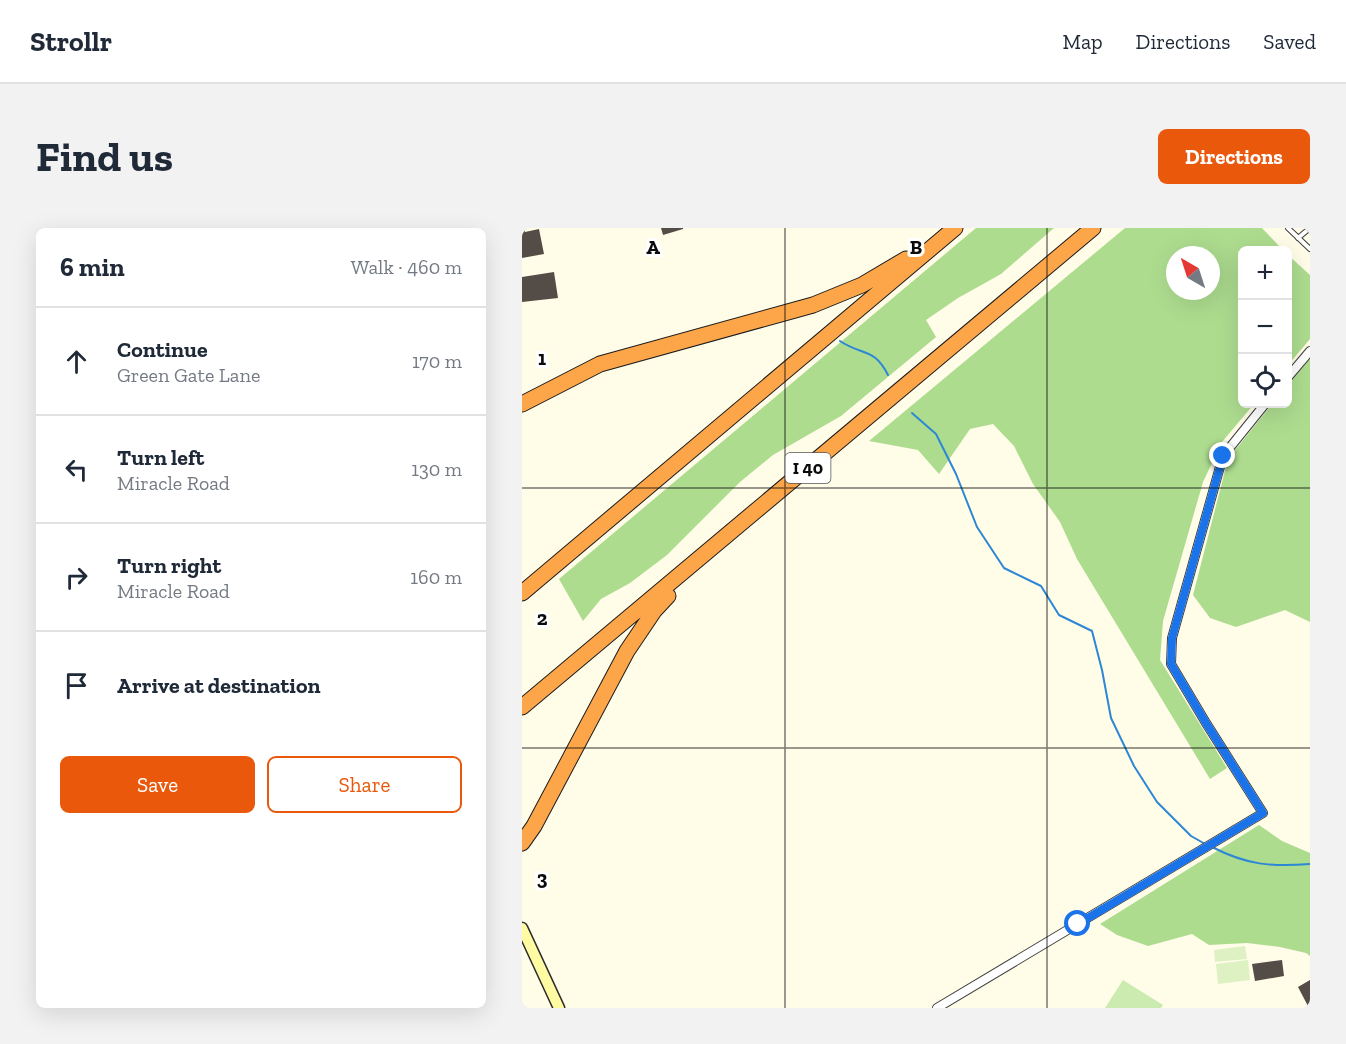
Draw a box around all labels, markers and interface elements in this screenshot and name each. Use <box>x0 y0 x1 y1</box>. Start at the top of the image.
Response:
text: Strollr <box>30 25 112 58</box>
text: Map <box>1063 29 1103 54</box>
text: Directions <box>1136 29 1230 54</box>
text: Saved <box>1263 29 1316 54</box>
button: Directions <box>1158 129 1310 184</box>
text: Find us <box>36 131 173 182</box>
text: A <box>646 235 660 259</box>
text: B <box>910 235 922 259</box>
north arrow <box>1166 246 1220 300</box>
map controls <box>1238 246 1292 408</box>
button: + <box>1238 246 1292 300</box>
text: 6 min <box>60 251 125 283</box>
text: Walk · 460 m <box>351 255 462 279</box>
button: − <box>1238 300 1292 354</box>
text: Continue <box>117 336 208 363</box>
icon: ahead <box>60 345 93 378</box>
text: 1 <box>538 346 546 370</box>
text: 170 m <box>412 349 462 373</box>
button: locate <box>1238 354 1292 408</box>
text: Green Gate Lane <box>117 363 260 387</box>
route end <box>1209 442 1235 468</box>
text: Turn left <box>117 444 204 471</box>
icon: left <box>60 453 93 486</box>
road number: I 40 <box>786 453 830 483</box>
text: 130 m <box>411 457 462 481</box>
text: Miracle Road <box>117 471 230 495</box>
text: Turn right <box>117 552 221 579</box>
icon: right <box>60 561 93 594</box>
text: 160 m <box>410 565 462 589</box>
text: Miracle Road <box>117 579 230 603</box>
text: 2 <box>537 606 548 630</box>
icon: arrive <box>60 669 93 702</box>
text: Arrive at destination <box>117 672 320 699</box>
button: Save <box>60 756 255 813</box>
button: Share <box>267 756 462 813</box>
text: 3 <box>537 866 548 890</box>
route start <box>1064 910 1090 936</box>

